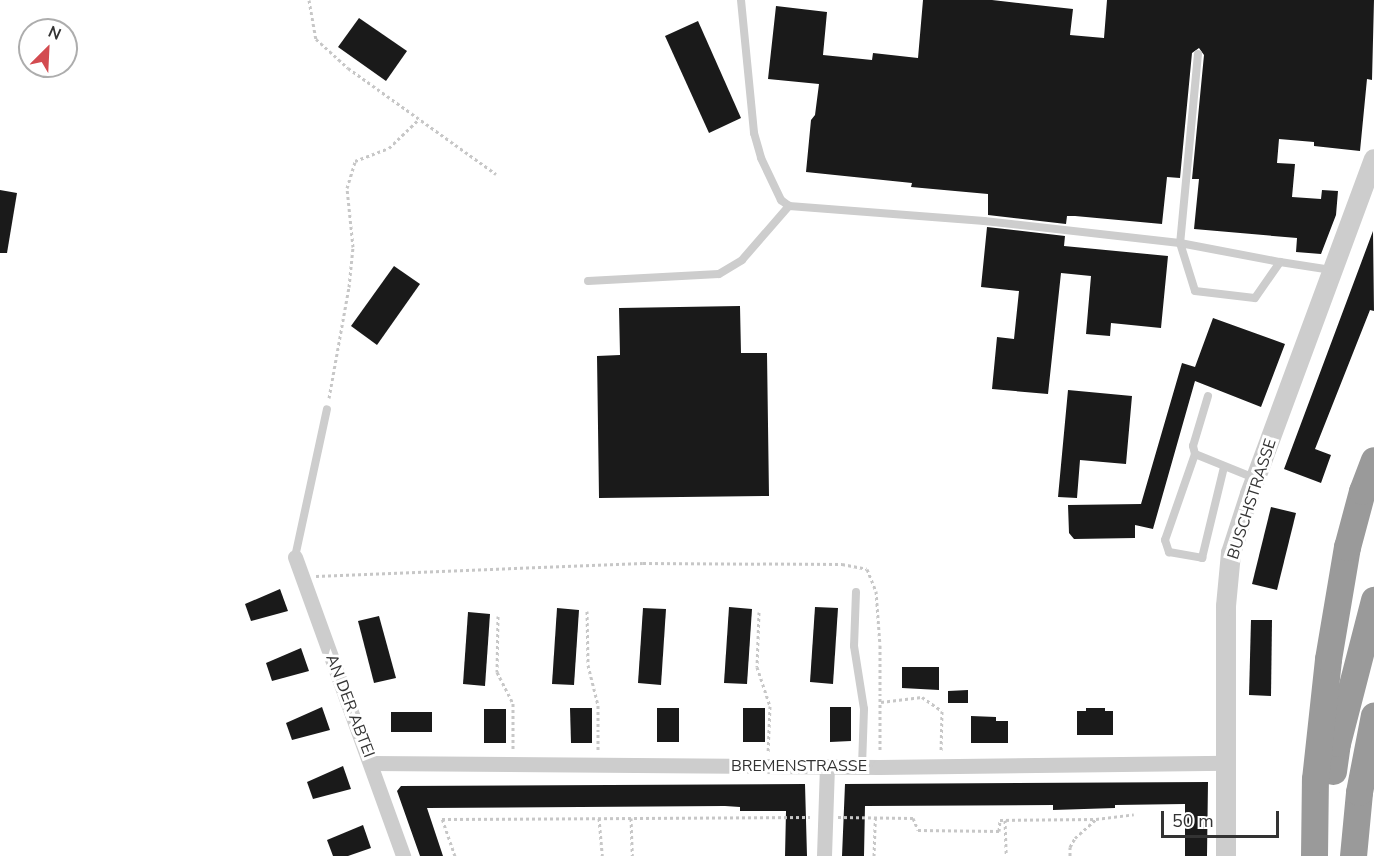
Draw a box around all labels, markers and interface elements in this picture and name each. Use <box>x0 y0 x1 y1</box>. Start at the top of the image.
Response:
north arrow <box>18 18 78 78</box>
text: N <box>45 21 64 46</box>
street label: BUSCHSTRASSE <box>1223 436 1281 562</box>
street label: AN DER ABTEI <box>322 652 378 760</box>
street label: BREMENSTRASSE <box>731 756 867 776</box>
scale bar <box>1164 799 1282 837</box>
text: 50 m <box>1172 809 1214 833</box>

